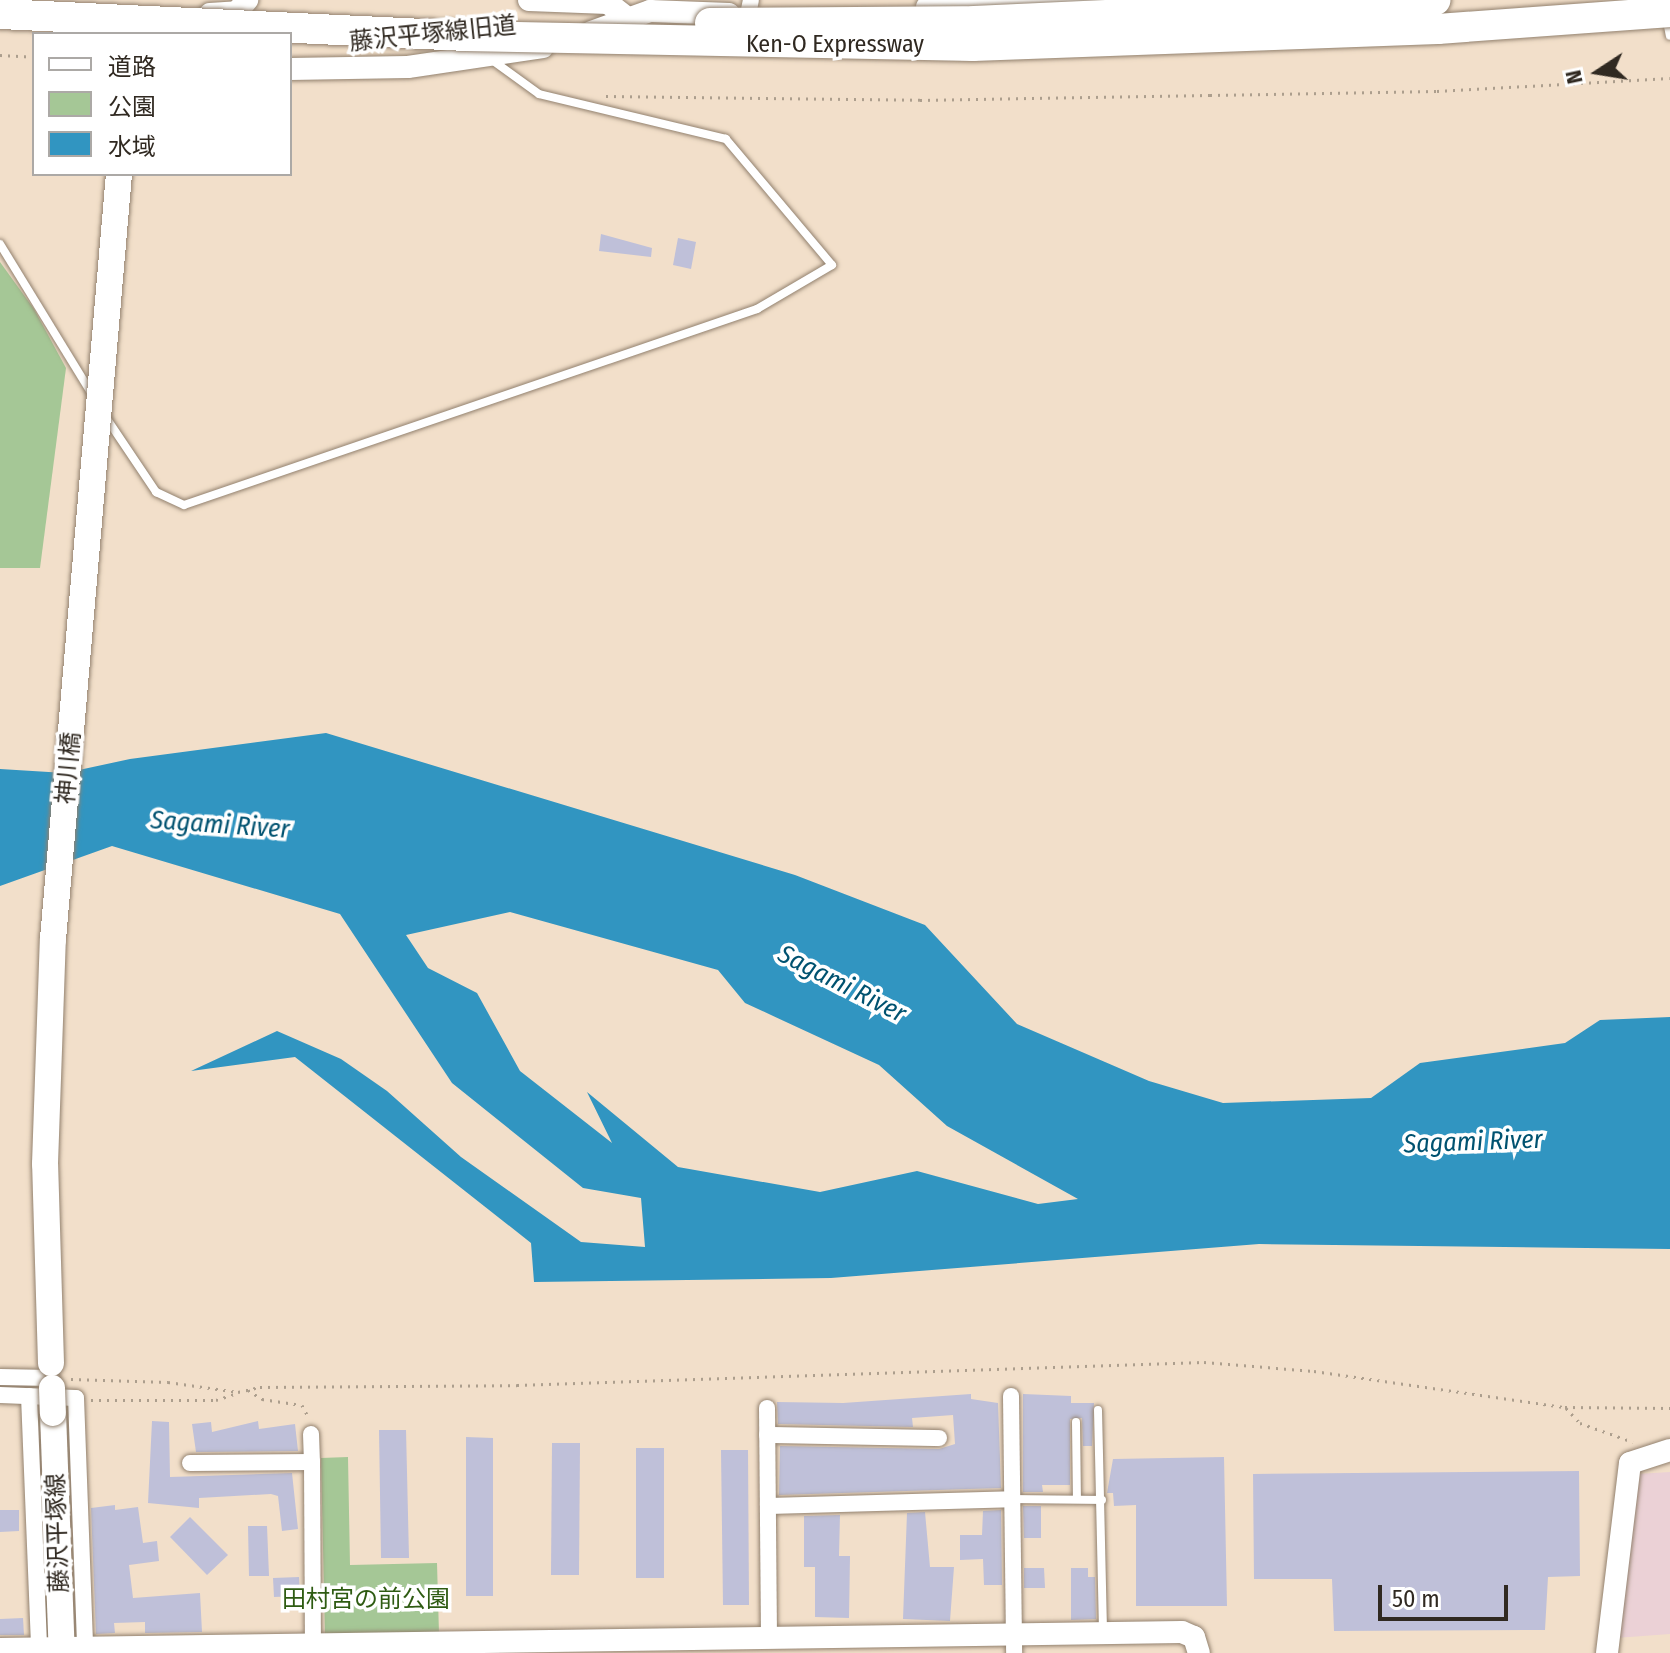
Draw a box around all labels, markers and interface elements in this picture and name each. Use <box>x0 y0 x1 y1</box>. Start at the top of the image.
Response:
street label: 藤沢平塚線旧道 <box>348 11 518 57</box>
street label: Ken-O Expressway <box>746 31 924 59</box>
legend <box>32 32 292 176</box>
north arrow <box>1558 32 1638 112</box>
text: 道路 <box>108 53 156 81</box>
text: N <box>1559 68 1589 86</box>
text: 公園 <box>108 93 156 121</box>
text: 水域 <box>108 133 156 161</box>
street label: 神川橋 <box>52 731 86 805</box>
water label: Sagami River <box>150 805 290 845</box>
water label: Sagami River <box>773 939 911 1029</box>
water label: Sagami River <box>1403 1124 1543 1160</box>
street label: 藤沢平塚線 <box>42 1473 74 1593</box>
scale bar <box>1382 1569 1512 1619</box>
text: 50 m <box>1392 1585 1440 1613</box>
park label: 田村宮の前公園 <box>282 1586 450 1614</box>

